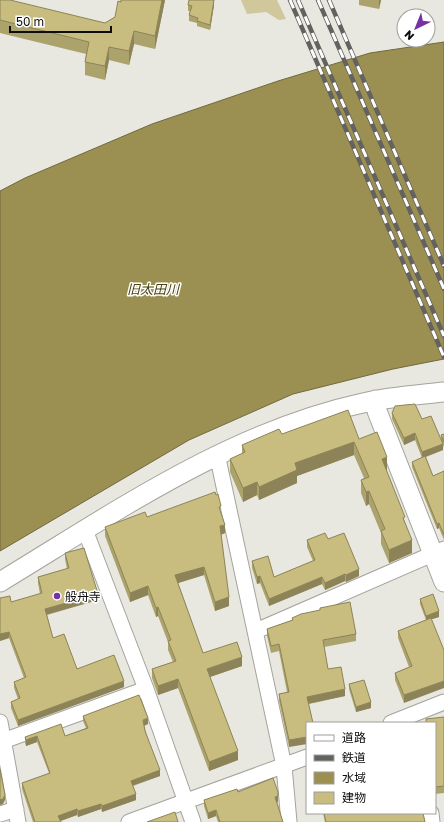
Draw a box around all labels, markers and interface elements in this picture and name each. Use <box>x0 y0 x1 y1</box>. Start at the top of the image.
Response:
scale bar <box>10 8 111 34</box>
north arrow <box>396 8 436 48</box>
text: 50 m <box>16 14 44 29</box>
text: N <box>401 28 416 43</box>
water label: 旧太田川 <box>127 281 181 297</box>
place label: 般舟寺 <box>65 589 101 604</box>
marker: 般舟寺 <box>52 591 62 601</box>
legend <box>306 722 436 814</box>
text: 道路 <box>342 730 366 745</box>
text: 鉄道 <box>342 750 366 765</box>
text: 水域 <box>342 770 366 785</box>
text: 建物 <box>342 790 366 805</box>

